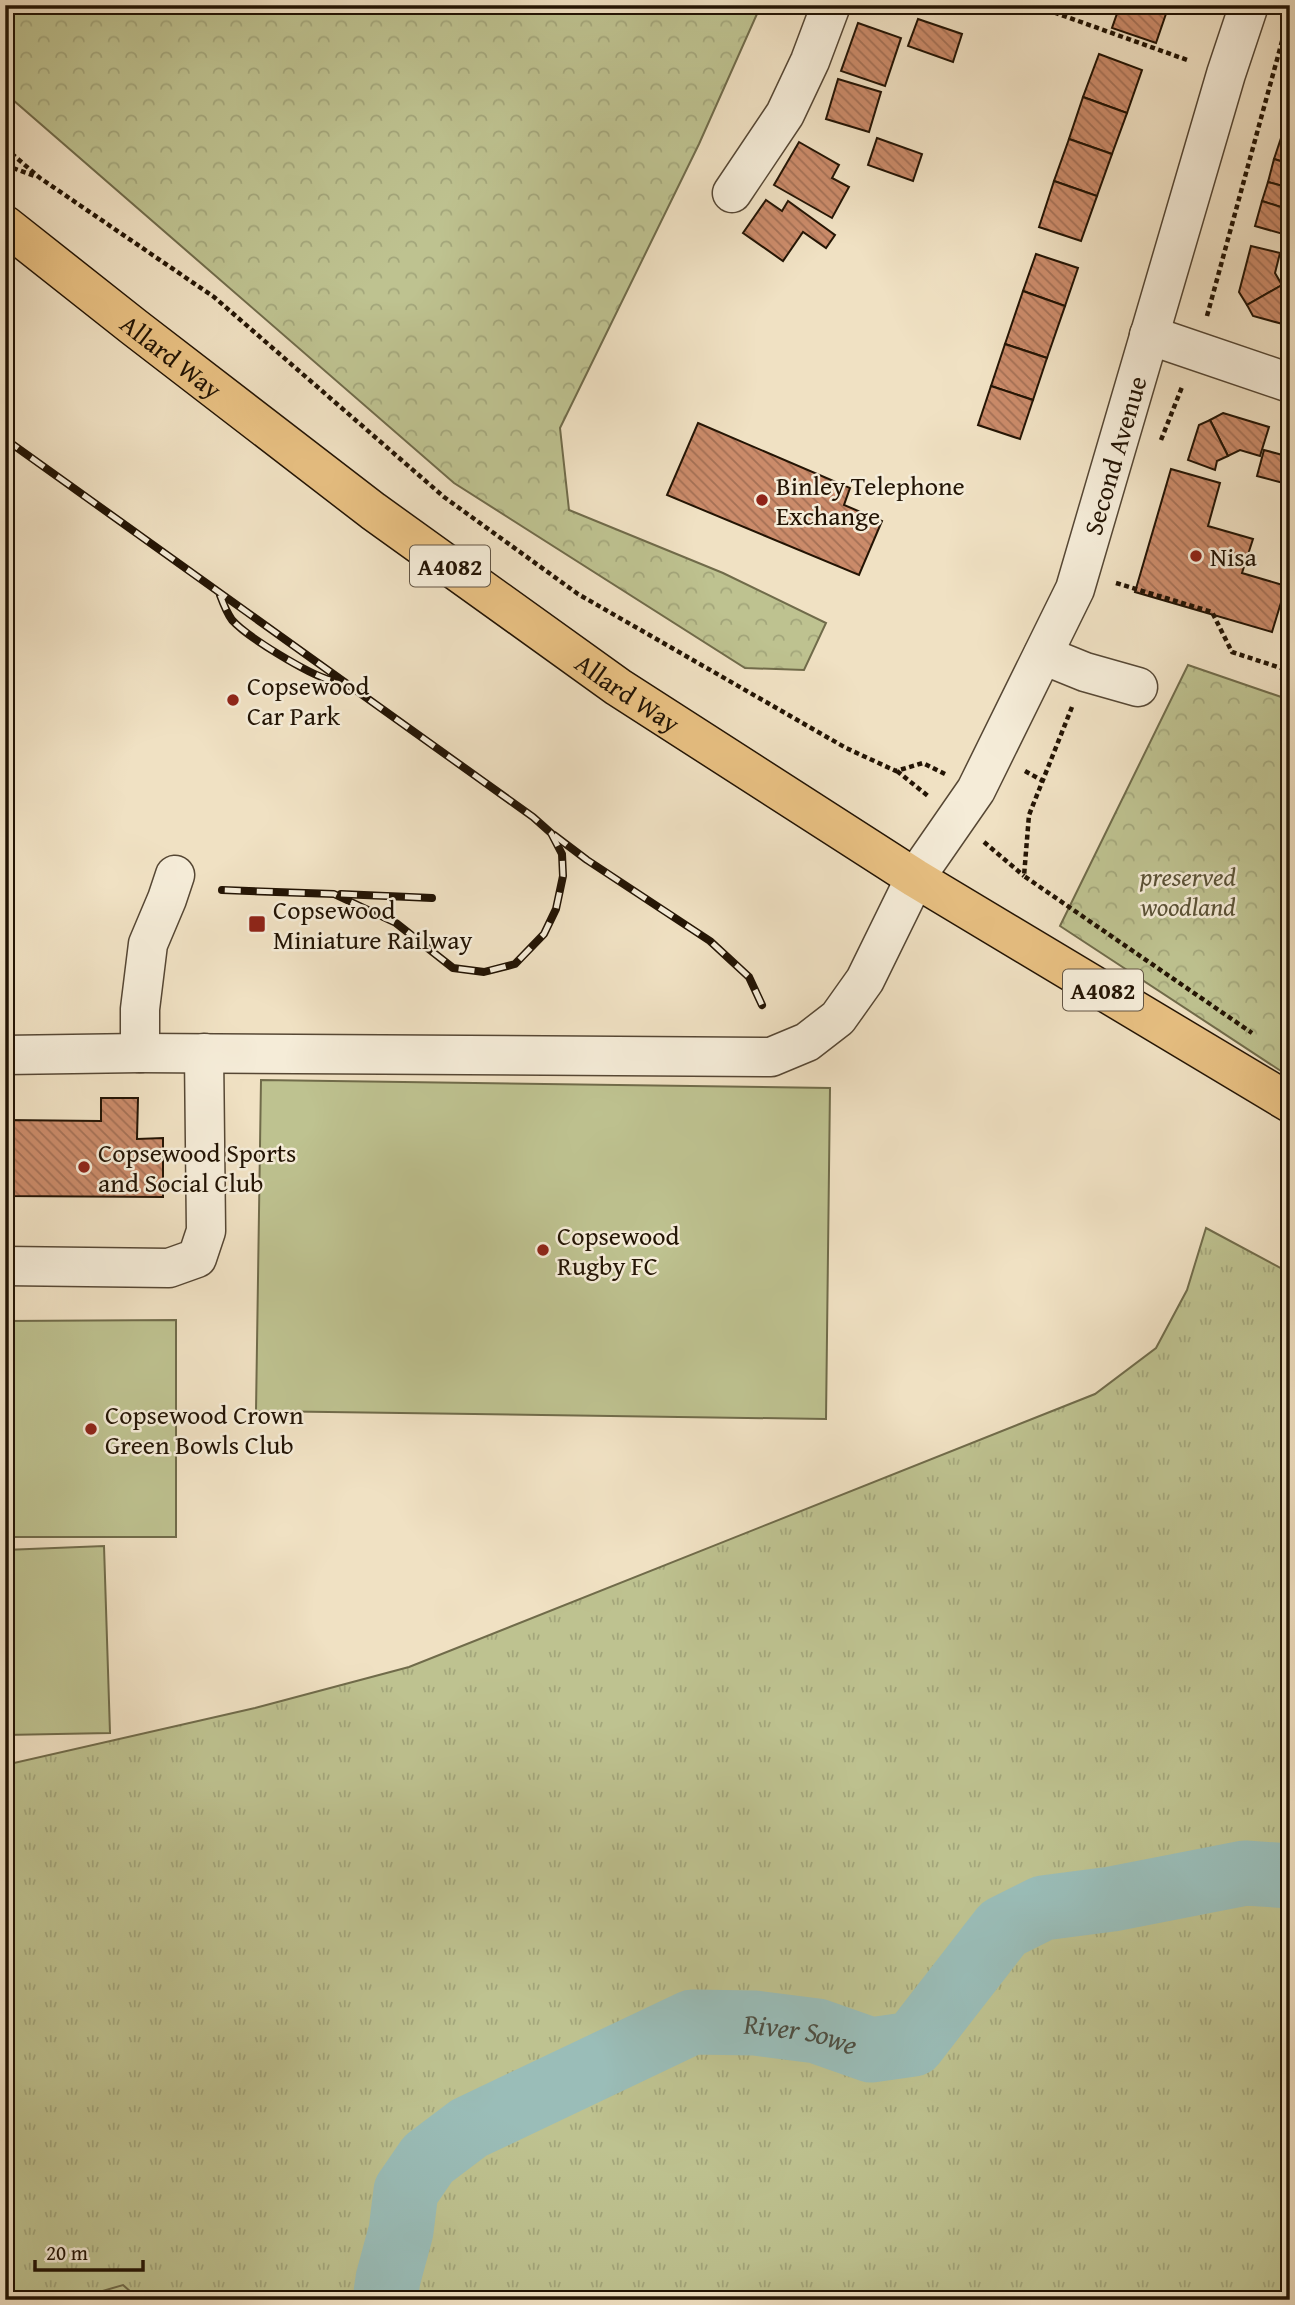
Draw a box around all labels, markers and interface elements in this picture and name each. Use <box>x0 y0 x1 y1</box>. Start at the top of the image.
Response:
street label: Allard Way <box>112 304 231 408</box>
street label: Second Avenue <box>1072 371 1156 539</box>
place label: Binley Telephone Exchange <box>776 466 965 535</box>
marker: Binley Telephone Exchange <box>754 492 770 508</box>
place label: Nisa <box>1210 537 1258 576</box>
road number: A4082 <box>410 546 490 586</box>
marker: Nisa <box>1188 548 1204 564</box>
street label: Allard Way <box>567 643 688 742</box>
place label: Copsewood Car Park <box>247 666 370 735</box>
marker: Copsewood Car Park <box>225 692 241 708</box>
park label: preserved woodland <box>1139 857 1236 926</box>
place label: Copsewood Miniature Railway <box>273 890 473 959</box>
marker: Copsewood Miniature Railway <box>247 914 267 934</box>
road number: A4082 <box>1063 970 1143 1010</box>
place label: Copsewood Sports and Social Club <box>98 1133 296 1202</box>
marker: Copsewood Sports and Social Club <box>76 1159 92 1175</box>
place label: Copsewood Rugby FC <box>557 1216 680 1285</box>
marker: Copsewood Rugby FC <box>535 1242 551 1258</box>
place label: Copsewood Crown Green Bowls Club <box>105 1395 304 1464</box>
marker: Copsewood Crown Green Bowls Club <box>83 1421 99 1437</box>
water label: River Sowe <box>742 2002 863 2064</box>
scale bar <box>35 2228 144 2272</box>
text: 20 m <box>46 2237 88 2268</box>

